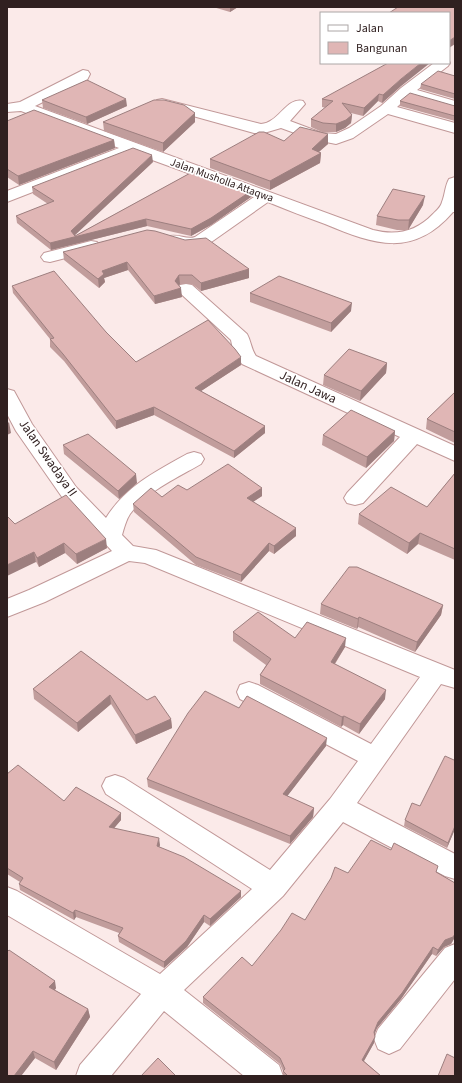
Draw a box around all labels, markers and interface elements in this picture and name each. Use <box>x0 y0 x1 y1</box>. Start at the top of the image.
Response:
legend <box>320 12 450 64</box>
text: Jalan <box>356 20 383 37</box>
text: Bangunan <box>356 40 407 57</box>
street label: Jalan Musholla Attaqwa <box>168 154 276 206</box>
street label: Jalan Jawa <box>277 366 339 408</box>
street label: Jalan Swadaya II <box>15 416 81 500</box>

